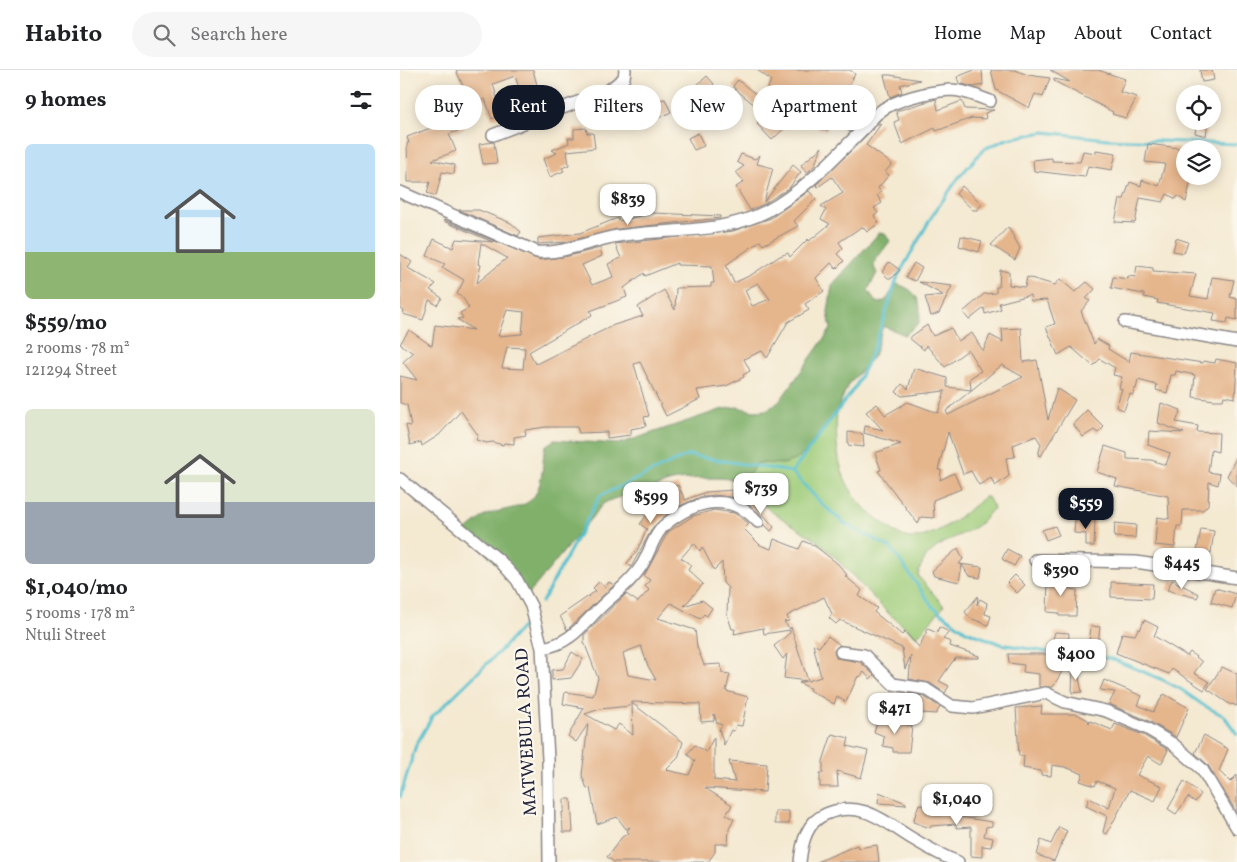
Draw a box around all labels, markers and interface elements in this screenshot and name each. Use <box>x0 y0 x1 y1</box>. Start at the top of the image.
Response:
search box <box>132 12 482 57</box>
text: Habito <box>25 18 102 52</box>
icon: search <box>150 21 178 49</box>
text: Search here <box>190 22 288 48</box>
text: Home <box>934 22 982 47</box>
text: Map <box>1010 22 1046 47</box>
text: About <box>1074 22 1122 47</box>
text: Contact <box>1150 22 1212 47</box>
chip: Buy <box>415 85 482 130</box>
chip: Rent <box>492 85 565 130</box>
chip: Filters <box>575 85 661 130</box>
chip: New <box>671 85 743 130</box>
chip: Apartment <box>753 85 876 130</box>
map controls <box>1176 85 1221 185</box>
button: locate <box>1176 85 1221 130</box>
text: 9 homes <box>25 86 106 115</box>
icon: filters <box>347 86 375 114</box>
button: layers <box>1176 140 1221 185</box>
icon: home <box>155 176 245 266</box>
pin: $839 <box>598 184 658 226</box>
text: $839 <box>611 189 645 211</box>
text: $559/mo <box>25 309 107 338</box>
text: 2 rooms · 78 m² <box>25 338 130 360</box>
text: 121294 Street <box>25 360 117 382</box>
icon: home <box>155 441 245 531</box>
pin: $739 <box>731 472 791 515</box>
text: $739 <box>744 478 778 500</box>
pin: $599 <box>621 482 681 524</box>
text: $599 <box>634 487 668 509</box>
pin: $559 <box>1056 488 1116 530</box>
text: $559 <box>1070 493 1103 515</box>
pin: $445 <box>1152 548 1212 590</box>
text: $445 <box>1164 553 1200 575</box>
pin: $390 <box>1031 554 1091 597</box>
text: $390 <box>1043 560 1079 582</box>
text: $1,040/mo <box>25 574 128 603</box>
text: 5 rooms · 178 m² <box>25 603 135 625</box>
text: Ntuli Street <box>25 625 106 647</box>
pin: $400 <box>1046 638 1106 681</box>
text: $400 <box>1057 644 1095 666</box>
street label: MATWEBULA ROAD <box>510 647 544 817</box>
pin: $471 <box>865 692 925 735</box>
text: $471 <box>879 698 911 720</box>
pin: $1,040 <box>916 784 998 826</box>
text: $1,040 <box>933 789 981 811</box>

